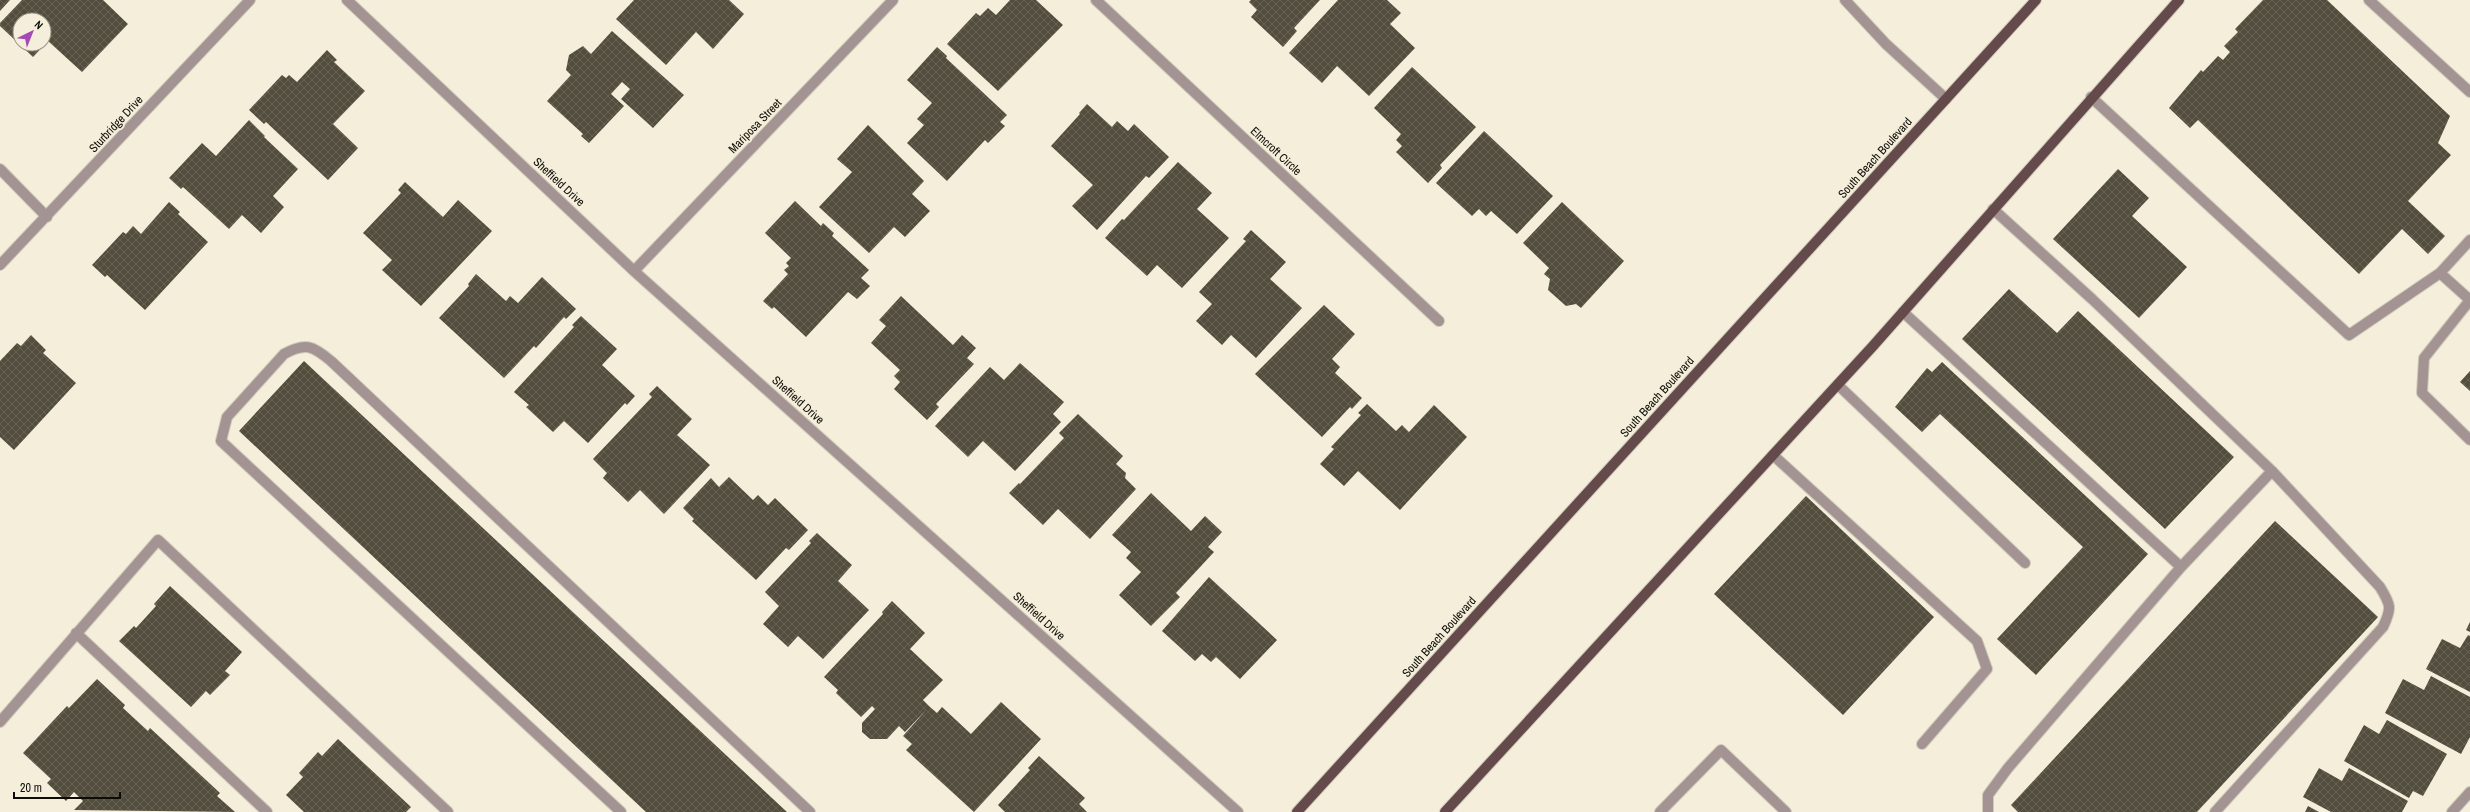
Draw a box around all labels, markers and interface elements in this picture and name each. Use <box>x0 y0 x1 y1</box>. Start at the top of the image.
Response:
north arrow <box>12 12 52 52</box>
text: N <box>32 17 46 32</box>
street label: Sturbridge Drive <box>86 92 146 156</box>
street label: Mariposa Street <box>725 95 785 157</box>
street label: South Beach Boulevard <box>1834 114 1916 202</box>
street label: Elmcroft Circle <box>1247 123 1305 179</box>
street label: Sheffield Drive <box>530 154 588 210</box>
street label: South Beach Boulevard <box>1616 353 1698 441</box>
street label: Sheffield Drive <box>769 372 827 428</box>
street label: Sheffield Drive <box>1010 588 1068 644</box>
street label: South Beach Boulevard <box>1398 593 1480 681</box>
scale bar <box>14 774 120 800</box>
text: 20 m <box>20 780 42 796</box>

